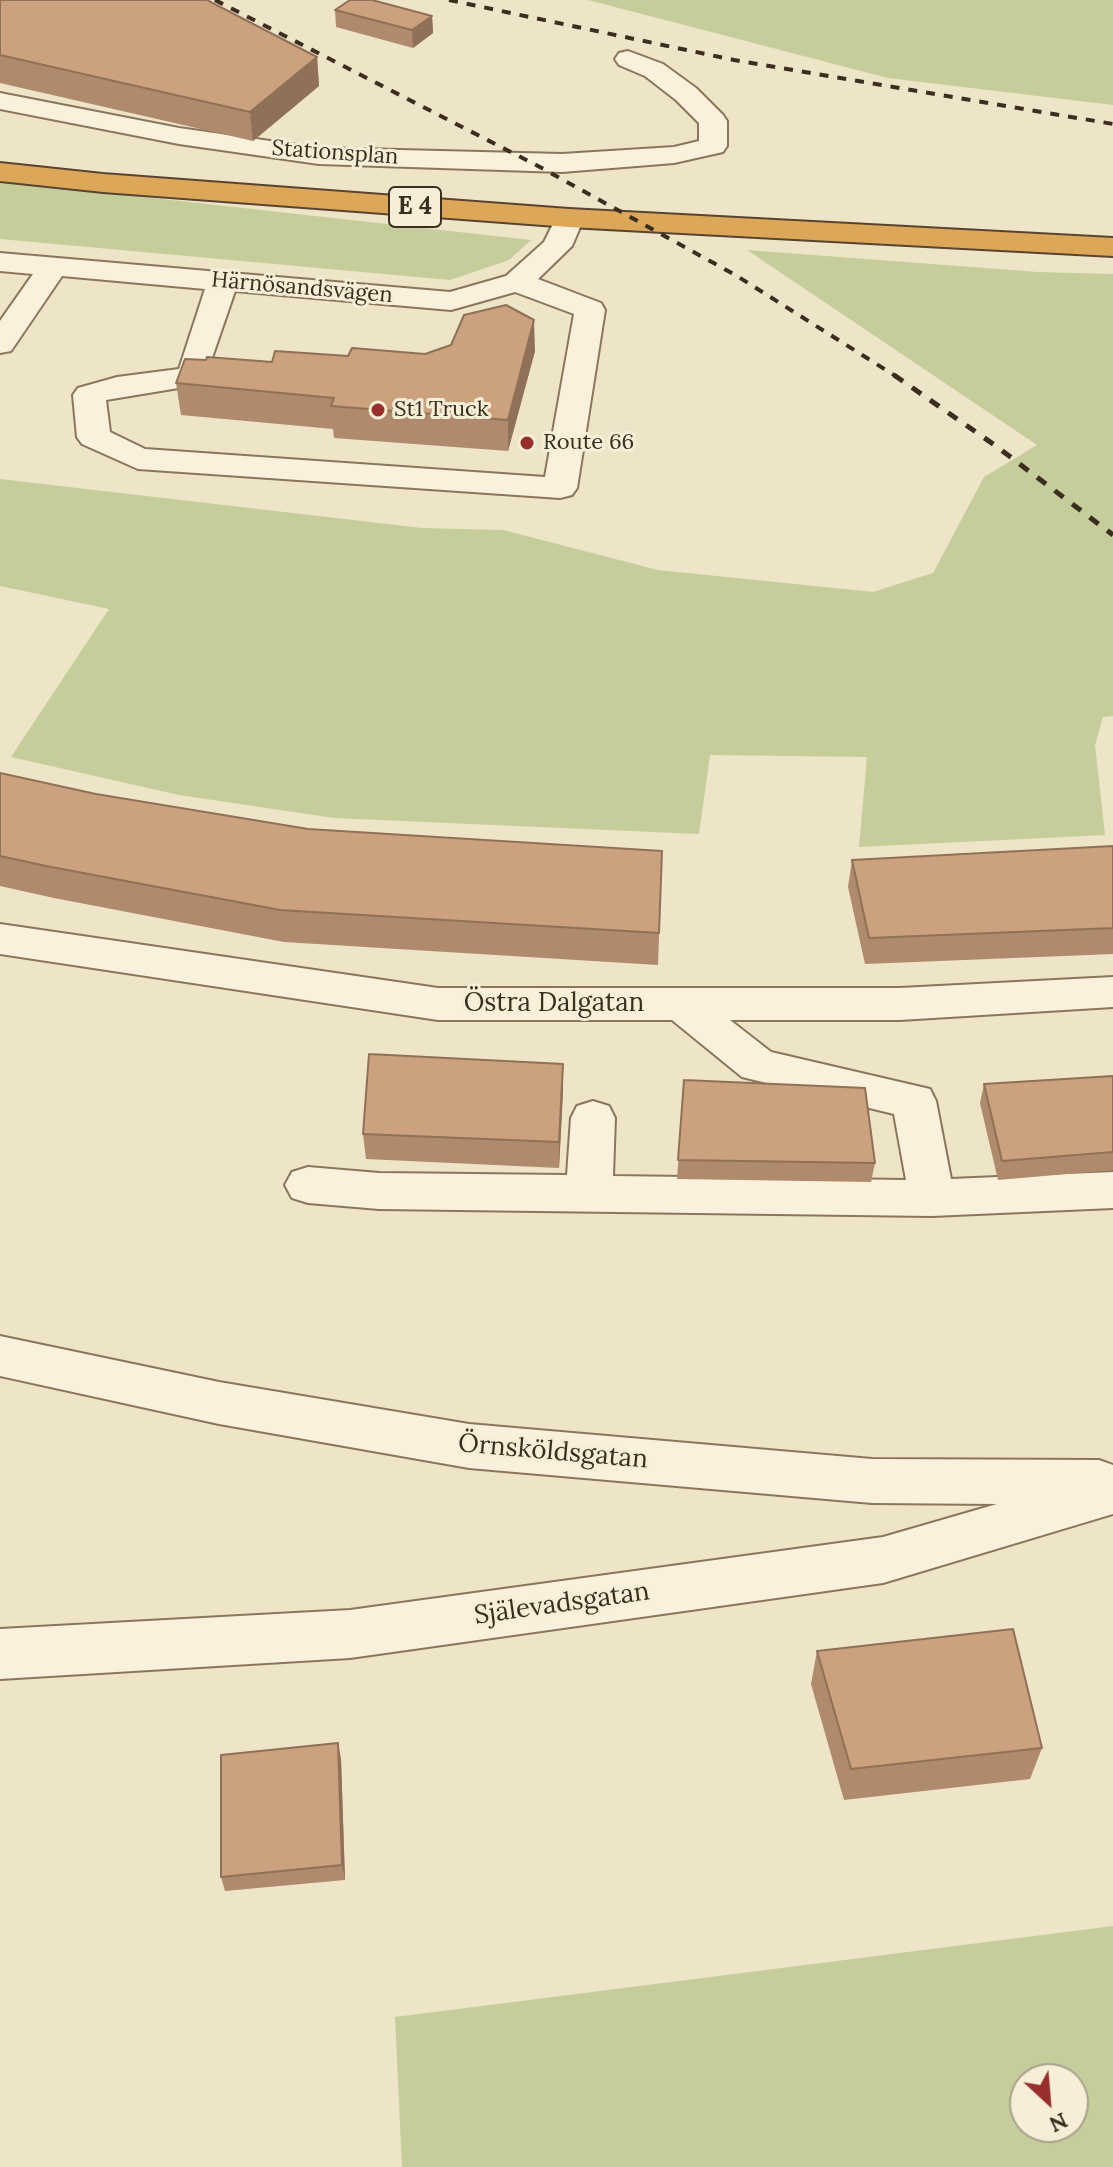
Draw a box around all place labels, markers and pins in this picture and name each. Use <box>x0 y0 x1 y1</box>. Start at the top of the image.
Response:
place label: St1 Truck <box>394 397 489 423</box>
marker: St1 Truck <box>369 401 387 419</box>
place label: Route 66 <box>543 430 634 456</box>
marker: Route 66 <box>518 434 536 452</box>

